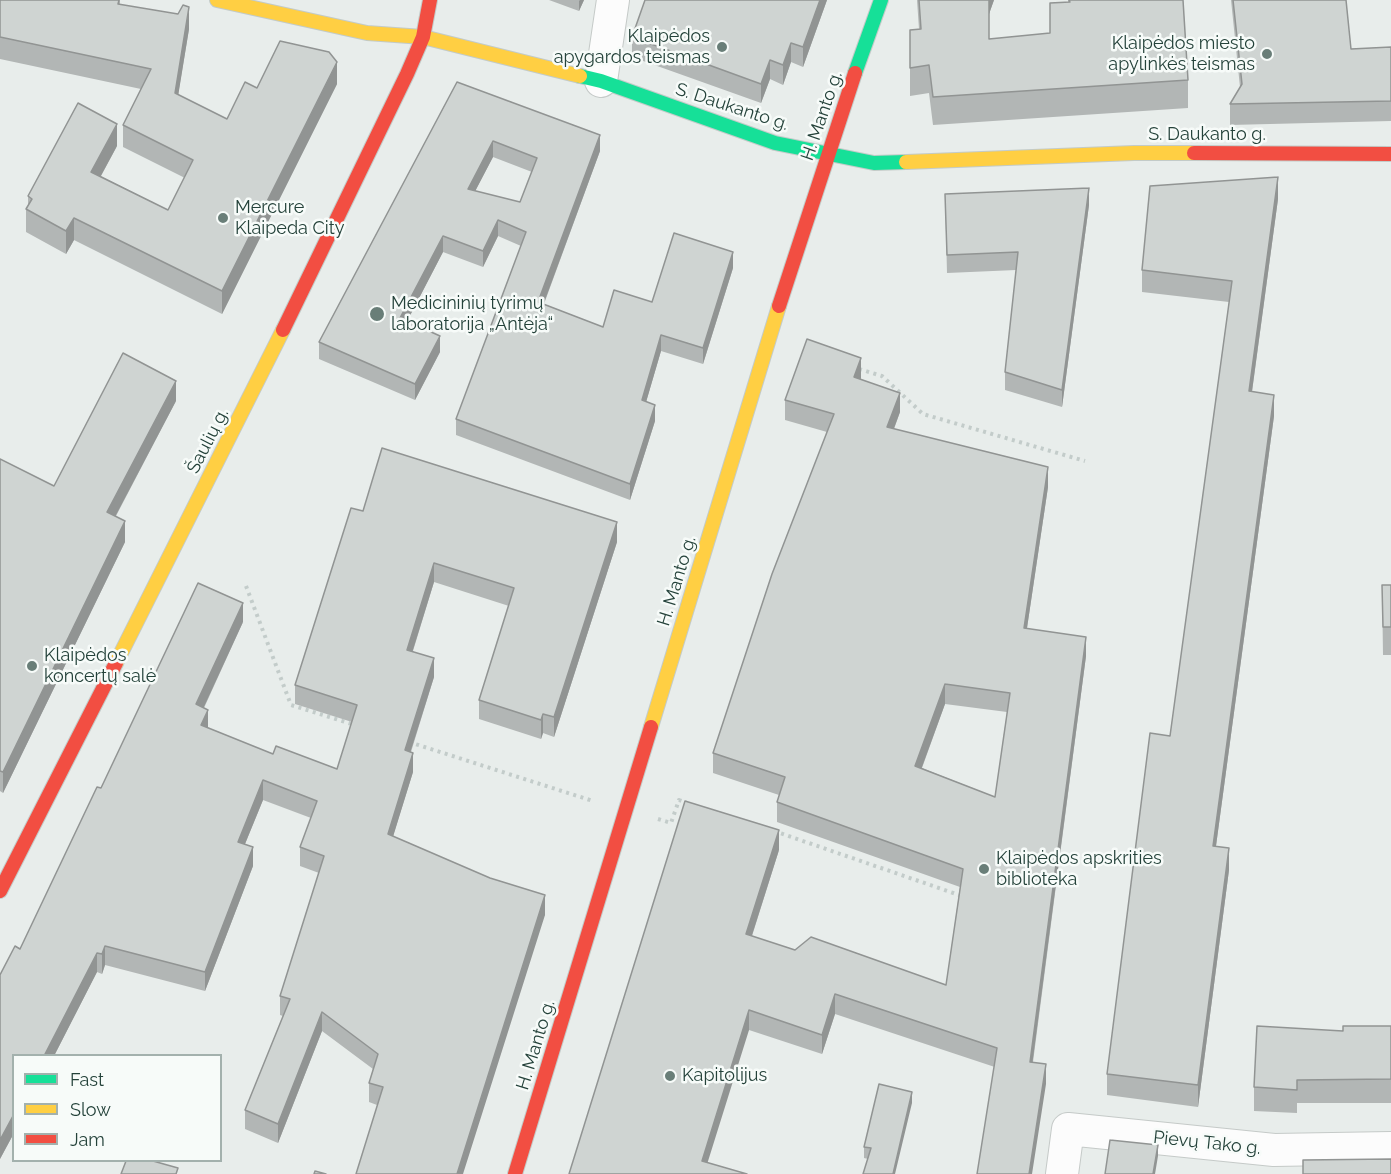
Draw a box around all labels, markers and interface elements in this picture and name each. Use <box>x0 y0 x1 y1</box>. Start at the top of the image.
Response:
place label: Klaipėdos apygardos teismas <box>554 26 710 68</box>
place label: Klaipėdos miesto apylinkės teismas <box>1108 33 1255 76</box>
marker: Klaipėdos apygardos teismas <box>715 40 729 54</box>
marker: Klaipėdos miesto apylinkės teismas <box>1260 47 1274 61</box>
street label: H. Manto g. <box>797 69 847 163</box>
street label: S. Daukanto g. <box>673 79 791 135</box>
street label: S. Daukanto g. <box>1148 124 1266 146</box>
place label: Mercure Klaipeda City <box>235 197 345 240</box>
marker: Mercure Klaipeda City <box>216 211 230 225</box>
place label: Medicininių tyrimų laboratorija „Antėja“ <box>391 293 553 336</box>
marker: Medicininių tyrimų laboratorija „Antėja“ <box>368 305 386 323</box>
street label: Šaulių g. <box>182 405 234 477</box>
street label: H. Manto g. <box>653 533 701 629</box>
place label: Klaipėdos koncertų salė <box>44 645 156 688</box>
marker: Klaipėdos koncertų salė <box>25 659 39 673</box>
place label: Klaipėdos apskrities biblioteka <box>996 848 1162 890</box>
marker: Klaipėdos apskrities biblioteka <box>977 862 991 876</box>
street label: H. Manto g. <box>512 997 560 1093</box>
legend <box>12 1054 222 1162</box>
place label: Kapitolijus <box>682 1065 767 1087</box>
text: Fast <box>70 1069 104 1090</box>
marker: Kapitolijus <box>663 1069 677 1083</box>
text: Slow <box>70 1099 111 1120</box>
street label: Pievų Tako g. <box>1152 1127 1262 1159</box>
text: Jam <box>70 1129 105 1150</box>

